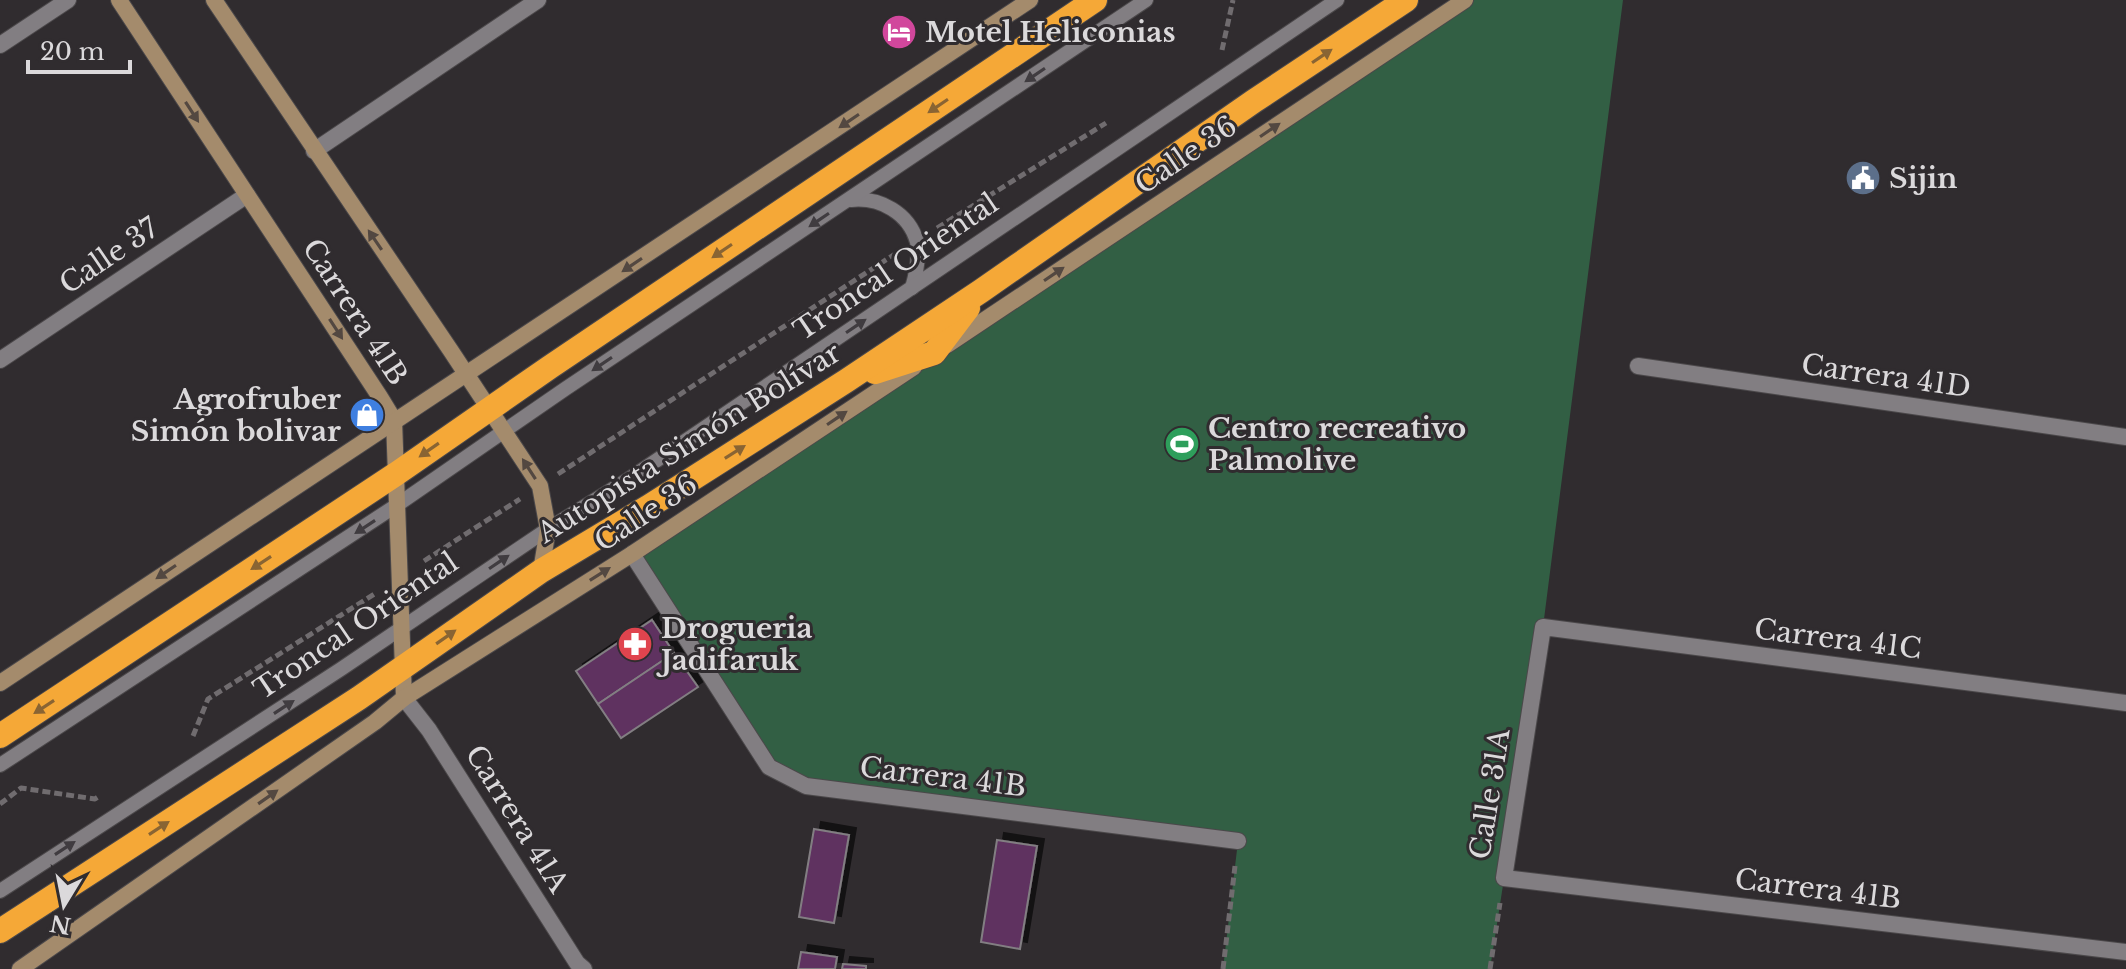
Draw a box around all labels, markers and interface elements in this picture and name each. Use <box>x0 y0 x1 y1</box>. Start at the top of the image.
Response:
hotel icon: Motel Heliconias <box>880 13 918 51</box>
place label: Motel Heliconias <box>925 15 1176 50</box>
scale bar <box>28 24 130 74</box>
text: 20 m <box>40 37 105 66</box>
one-way arrow <box>1311 49 1332 64</box>
one-way arrow <box>1024 67 1045 82</box>
one-way arrow <box>927 98 948 113</box>
one-way arrow <box>185 101 199 123</box>
street label: Calle 36 <box>1128 108 1244 202</box>
one-way arrow <box>838 113 859 128</box>
one-way arrow <box>1260 123 1281 138</box>
public building icon: Sijin <box>1844 159 1882 197</box>
place label: Sijin <box>1889 161 1957 196</box>
street label: Troncal Oriental <box>787 186 1005 348</box>
street label: Calle 37 <box>53 210 166 302</box>
one-way arrow <box>808 213 830 227</box>
one-way arrow <box>368 229 383 251</box>
street label: Carrera 41B <box>295 232 415 392</box>
one-way arrow <box>711 244 733 258</box>
one-way arrow <box>622 257 643 272</box>
one-way arrow <box>1043 267 1064 282</box>
one-way arrow <box>328 318 342 340</box>
one-way arrow <box>846 318 867 333</box>
street label: Autopista Simón Bolívar <box>530 335 848 551</box>
street label: Carrera 41D <box>1799 347 1973 405</box>
one-way arrow <box>592 356 613 371</box>
place label: Agrofruber Simón bolivar <box>131 382 341 449</box>
shop icon: Agrofruber Simón bolivar <box>348 396 386 434</box>
one-way arrow <box>826 411 848 425</box>
place label: Centro recreativo Palmolive <box>1208 411 1466 478</box>
sports icon: Centro recreativo Palmolive <box>1163 425 1201 463</box>
one-way arrow <box>419 442 440 457</box>
one-way arrow <box>725 444 746 459</box>
one-way arrow <box>521 459 536 480</box>
street label: Calle 36 <box>588 467 704 559</box>
one-way arrow <box>354 519 375 534</box>
street label: Troncal Oriental <box>247 545 465 707</box>
one-way arrow <box>489 555 510 570</box>
one-way arrow <box>250 556 271 571</box>
one-way arrow <box>155 564 176 579</box>
one-way arrow <box>589 567 611 581</box>
place label: Drogueria Jadifaruk <box>656 611 812 678</box>
street label: Carrera 41C <box>1752 611 1924 667</box>
pharmacy icon: Drogueria Jadifaruk <box>616 625 654 663</box>
one-way arrow <box>435 630 456 645</box>
one-way arrow <box>33 699 55 714</box>
one-way arrow <box>273 699 294 714</box>
street label: Calle 31A <box>1462 726 1518 862</box>
street label: Carrera 41A <box>458 739 576 900</box>
street label: Carrera 41B <box>858 749 1028 805</box>
one-way arrow <box>257 790 278 805</box>
one-way arrow <box>149 820 170 835</box>
one-way arrow <box>55 841 76 856</box>
street label: Carrera 41B <box>1733 861 1903 917</box>
north arrow <box>24 865 104 945</box>
text: N <box>48 909 73 939</box>

